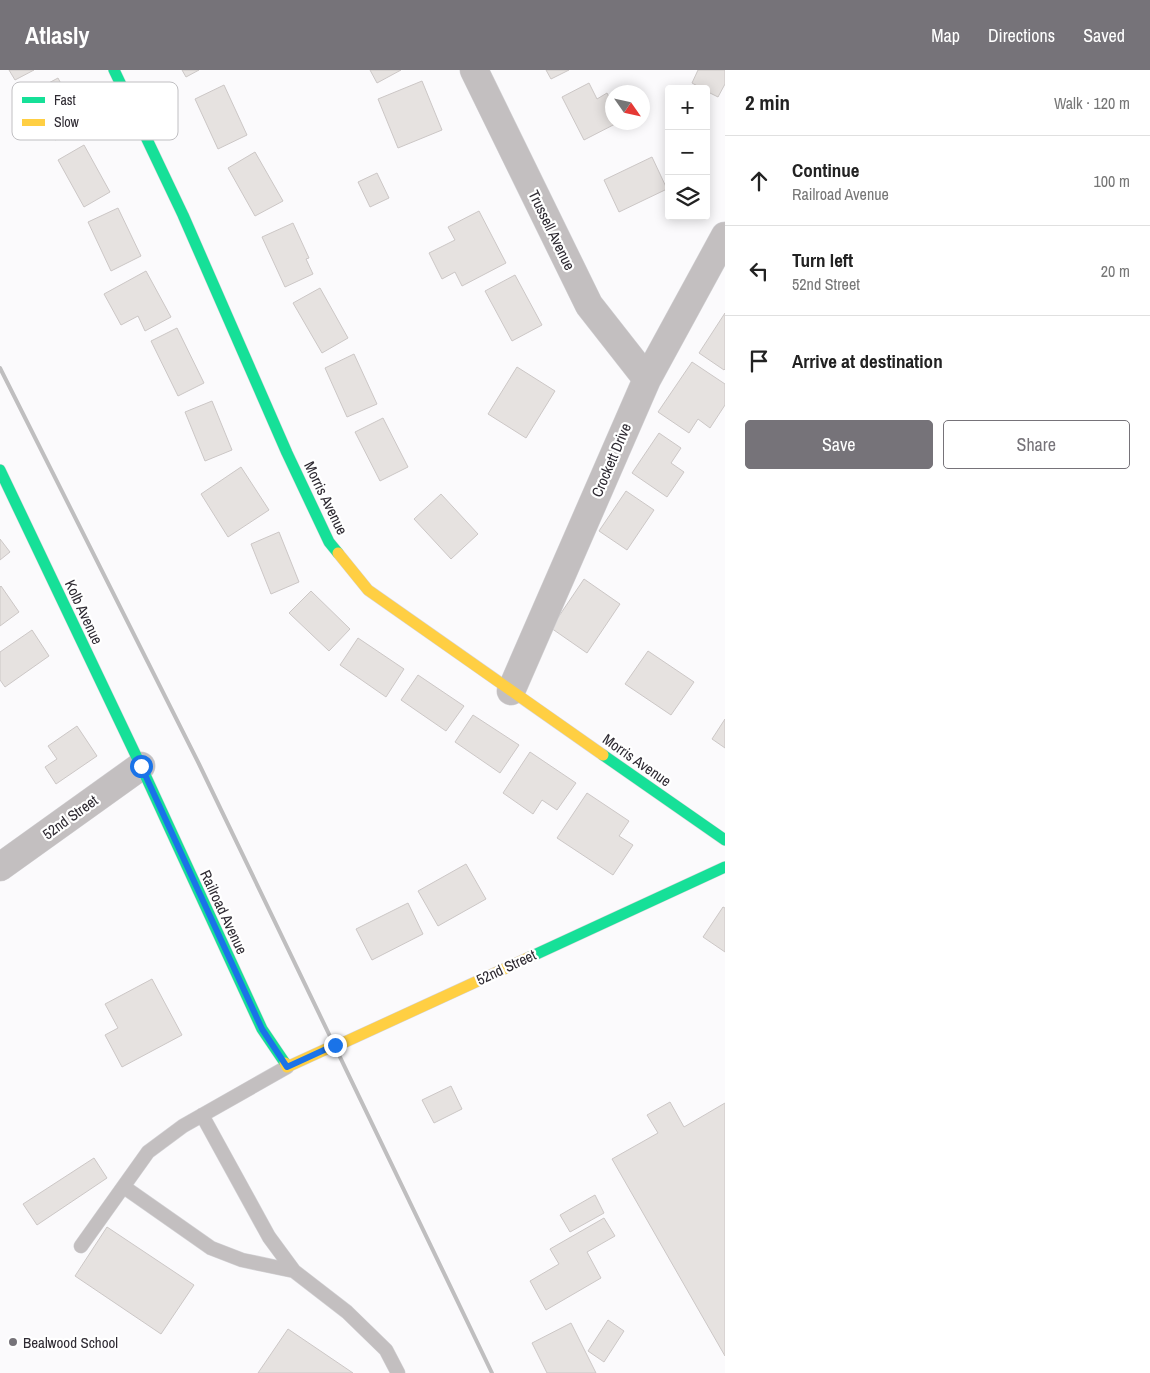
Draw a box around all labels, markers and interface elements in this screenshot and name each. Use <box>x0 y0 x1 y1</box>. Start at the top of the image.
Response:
text: Atlasly <box>25 19 90 51</box>
text: Map <box>931 23 960 48</box>
text: Directions <box>988 23 1055 48</box>
text: Saved <box>1083 23 1125 48</box>
legend <box>12 82 178 140</box>
north arrow <box>605 85 650 130</box>
map controls <box>665 85 710 220</box>
button: + <box>665 85 710 130</box>
text: 2 min <box>745 88 790 117</box>
text: Fast <box>54 91 76 109</box>
text: Walk · 120 m <box>1054 92 1130 114</box>
text: Slow <box>54 113 80 131</box>
button: − <box>665 130 710 175</box>
text: Continue <box>792 157 860 183</box>
icon: ahead <box>745 167 773 195</box>
text: 100 m <box>1094 170 1130 192</box>
button: layers <box>665 175 710 220</box>
text: Railroad Avenue <box>792 183 889 205</box>
street label: Trussell Avenue <box>524 186 581 274</box>
text: Turn left <box>792 247 853 273</box>
icon: left <box>745 257 773 285</box>
text: 20 m <box>1101 260 1130 282</box>
text: 52nd Street <box>792 273 860 295</box>
icon: arrive <box>745 347 773 375</box>
text: Arrive at destination <box>792 348 943 374</box>
street label: Crockett Drive <box>586 420 636 500</box>
button: Save <box>745 420 933 469</box>
button: Share <box>943 420 1130 469</box>
street label: Morris Avenue <box>299 458 353 538</box>
street label: Kolb Avenue <box>60 576 108 648</box>
street label: Morris Avenue <box>599 729 676 791</box>
route start <box>130 755 153 778</box>
street label: 52nd Street <box>38 789 102 844</box>
street label: Railroad Avenue <box>195 866 253 958</box>
street label: 52nd Street <box>473 944 540 990</box>
route end <box>324 1034 347 1057</box>
place label: Bealwood School <box>23 1332 118 1353</box>
marker: Bealwood School <box>7 1336 19 1348</box>

